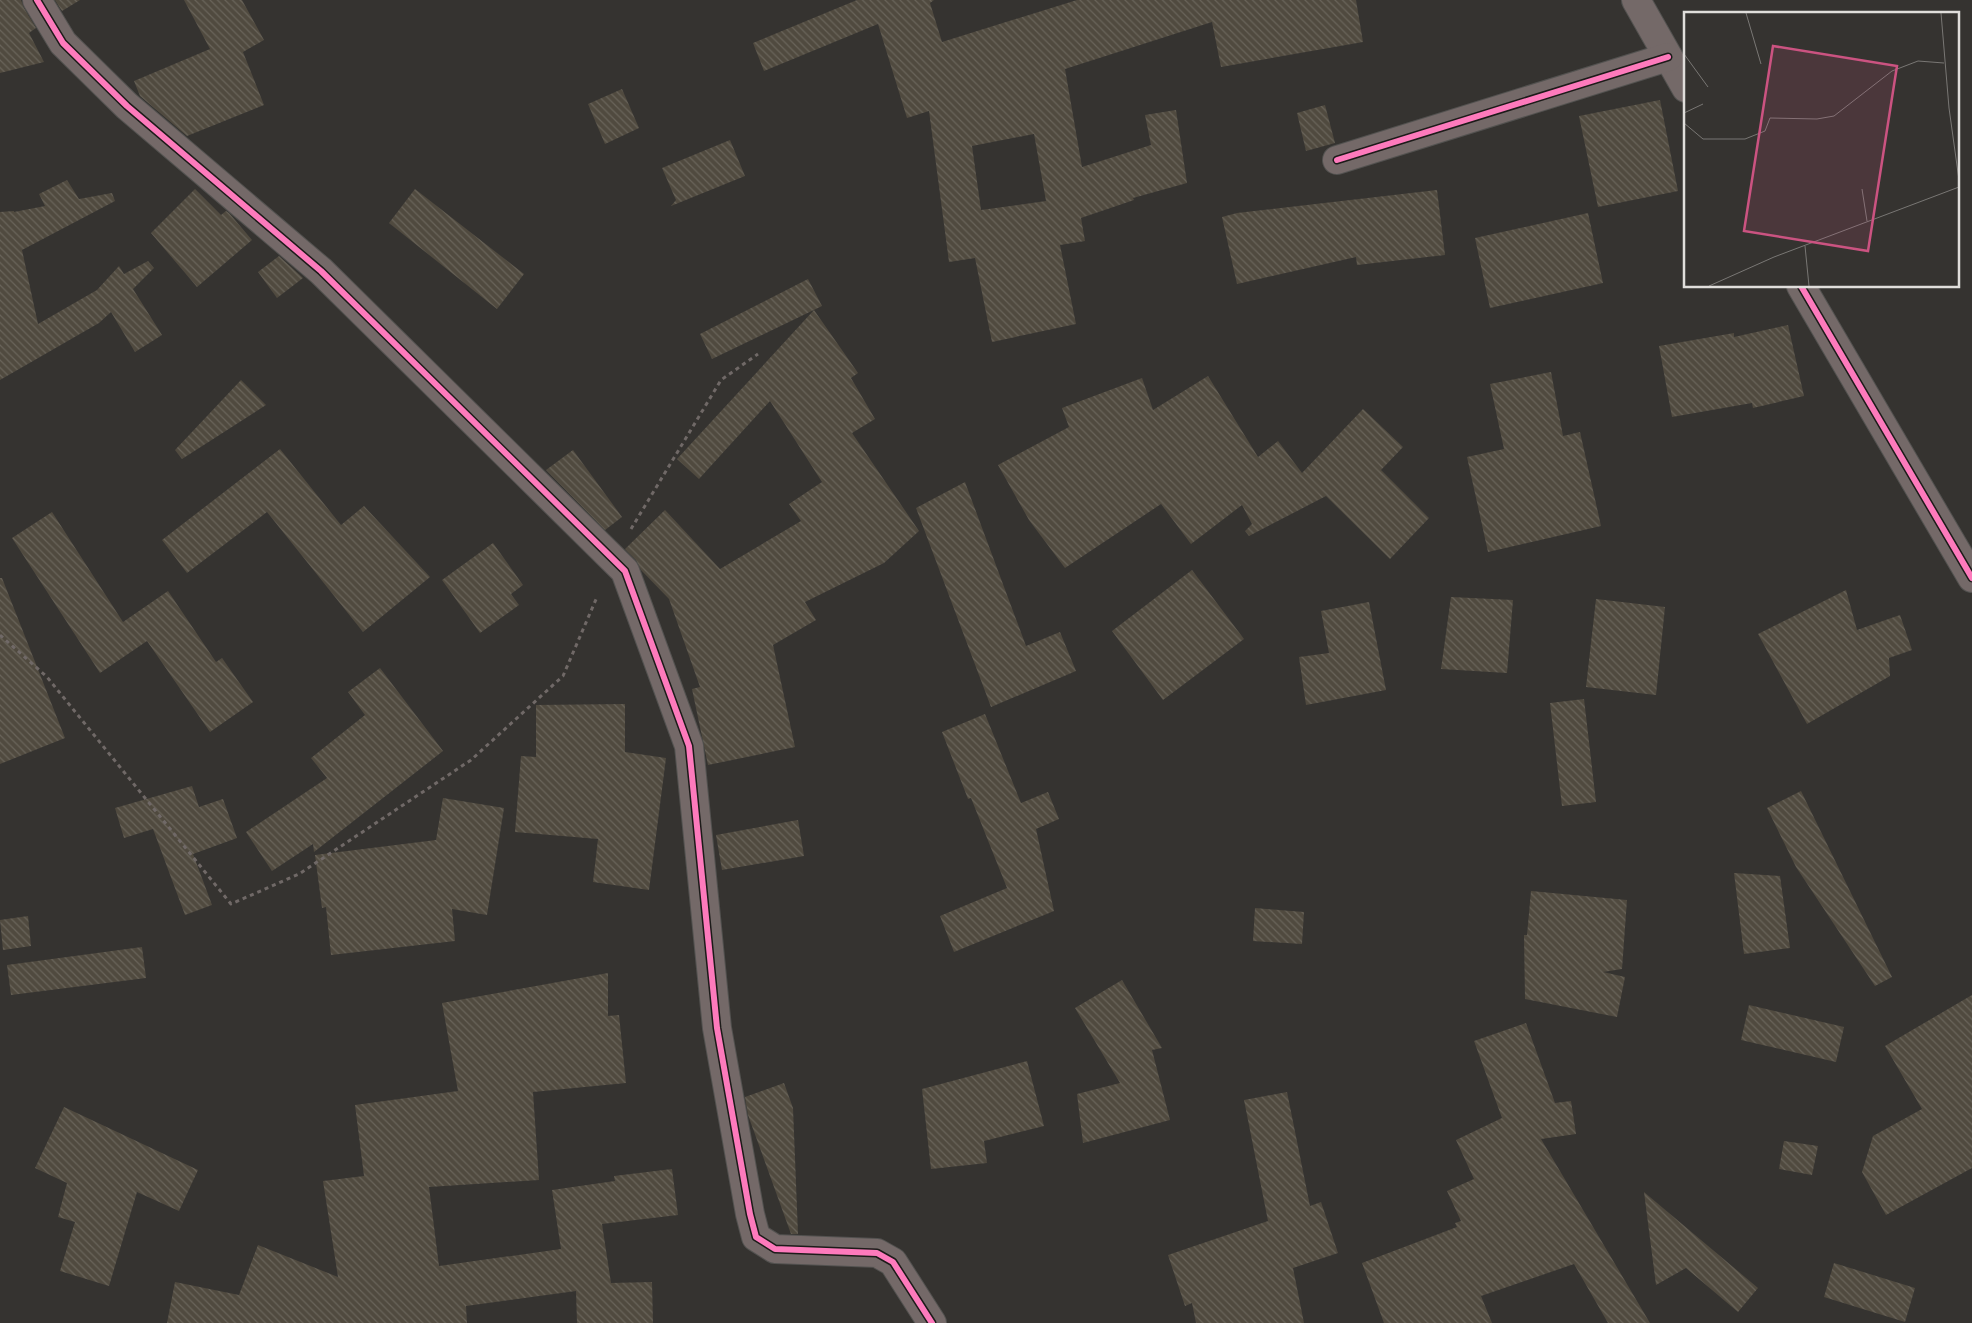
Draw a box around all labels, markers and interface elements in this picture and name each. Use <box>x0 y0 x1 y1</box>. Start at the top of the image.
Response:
inset map <box>1684 12 1960 288</box>

